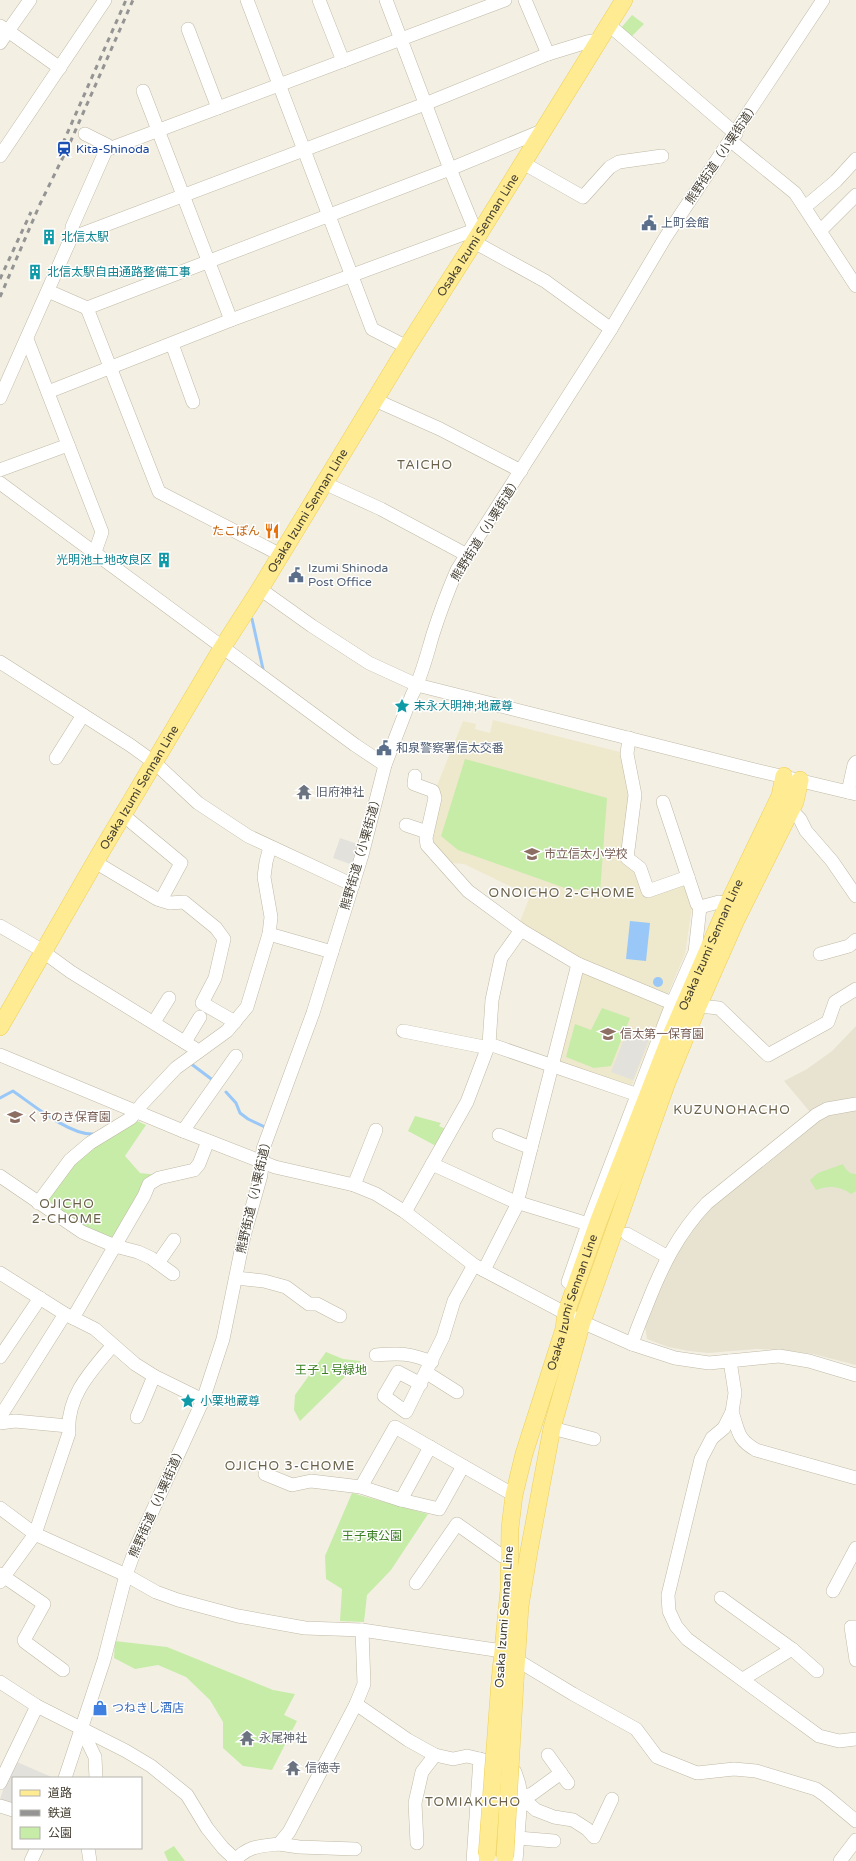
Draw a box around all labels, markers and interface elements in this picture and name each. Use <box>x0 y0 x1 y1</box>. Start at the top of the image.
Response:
street label: 熊野街道（小栗街道） <box>683 99 761 207</box>
station icon: Kita-Shinoda <box>55 140 73 158</box>
place label: Kita-Shinoda <box>76 142 150 156</box>
street label: Osaka Izumi Sennan Line <box>434 171 522 299</box>
public building icon: 上町会館 <box>640 214 658 232</box>
place label: 上町会館 <box>661 216 709 230</box>
building icon: 北信太駅 <box>40 228 58 246</box>
place label: 北信太駅 <box>61 230 109 244</box>
building icon: 北信太駅自由通路整備工事 <box>26 263 44 281</box>
place label: 北信太駅自由通路整備工事 <box>47 265 191 279</box>
street label: Osaka Izumi Sennan Line <box>265 446 351 575</box>
district label: TAICHO <box>397 457 453 473</box>
street label: 熊野街道（小栗街道） <box>448 474 524 584</box>
restaurant icon: たこぽん <box>263 522 281 540</box>
place label: たこぽん <box>212 524 260 538</box>
building icon: 光明池土地改良区 <box>155 551 173 569</box>
place label: 光明池土地改良区 <box>56 553 152 567</box>
place label: Izumi Shinoda Post Office <box>308 561 388 589</box>
public building icon: Izumi Shinoda Post Office <box>287 566 305 584</box>
place icon: 末永大明神;地蔵尊 <box>393 697 411 715</box>
place label: 末永大明神;地蔵尊 <box>414 699 513 713</box>
street label: Osaka Izumi Sennan Line <box>97 723 182 852</box>
public building icon: 和泉警察署信太交番 <box>375 739 393 757</box>
place label: 和泉警察署信太交番 <box>396 741 504 755</box>
temple icon: 旧府神社 <box>295 783 313 801</box>
place label: 旧府神社 <box>316 785 364 799</box>
street label: 熊野街道（小栗街道） <box>338 792 384 912</box>
school or university icon: 市立信太小学校 <box>523 845 541 863</box>
place label: 市立信太小学校 <box>544 847 628 861</box>
street label: Osaka Izumi Sennan Line <box>676 877 746 1013</box>
district label: ONOICHO 2-CHOME <box>489 885 635 901</box>
school or university icon: 信太第一保育園 <box>599 1025 617 1043</box>
place label: 信太第一保育園 <box>620 1027 704 1041</box>
district label: KUZUNOHACHO <box>673 1102 791 1118</box>
school or university icon: くすのき保育園 <box>6 1108 24 1126</box>
place label: くすのき保育園 <box>27 1110 111 1124</box>
street label: 熊野街道（小栗街道） <box>234 1135 274 1255</box>
district label: OJICHO 2-CHOME <box>32 1196 102 1227</box>
street label: Osaka Izumi Sennan Line <box>544 1232 600 1372</box>
park label: 王子１号緑地 <box>295 1363 367 1377</box>
place icon: 小栗地蔵尊 <box>179 1392 197 1410</box>
place label: 小栗地蔵尊 <box>200 1394 260 1408</box>
street label: 熊野街道（小栗街道） <box>126 1444 188 1560</box>
district label: OJICHO 3-CHOME <box>225 1458 355 1474</box>
park label: 王子東公園 <box>342 1529 402 1543</box>
street label: Osaka Izumi Sennan Line <box>492 1545 516 1688</box>
shop icon: つねきし酒店 <box>91 1699 109 1717</box>
place label: つねきし酒店 <box>112 1701 184 1715</box>
temple icon: 永尾神社 <box>238 1729 256 1747</box>
place label: 永尾神社 <box>259 1731 307 1745</box>
temple icon: 信徳寺 <box>284 1759 302 1777</box>
place label: 信徳寺 <box>305 1761 341 1775</box>
legend <box>12 1777 142 1849</box>
text: 道路 <box>48 1786 72 1800</box>
district label: TOMIAKICHO <box>425 1794 521 1810</box>
text: 鉄道 <box>48 1806 72 1820</box>
text: 公園 <box>48 1826 72 1840</box>

